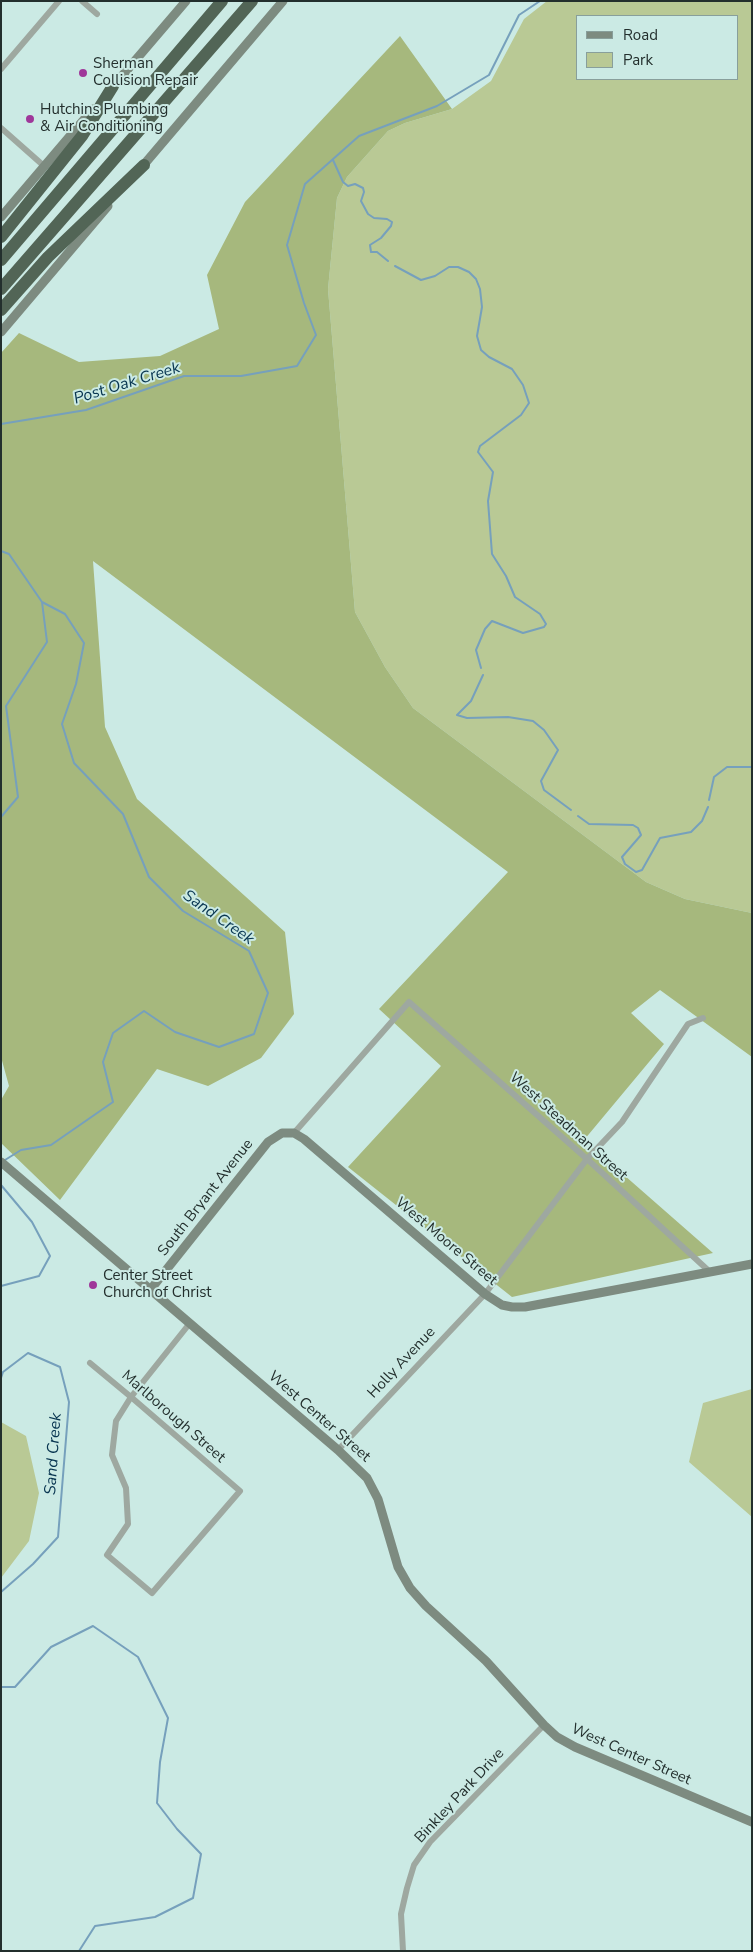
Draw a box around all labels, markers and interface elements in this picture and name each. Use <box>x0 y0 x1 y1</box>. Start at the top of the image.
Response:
legend <box>576 15 738 80</box>
text: Road <box>623 25 658 45</box>
text: Park <box>623 50 653 70</box>
place label: Sherman Collision Repair <box>93 55 198 90</box>
marker: Sherman Collision Repair <box>77 67 89 79</box>
place label: Hutchins Plumbing & Air Conditioning <box>40 101 168 136</box>
marker: Hutchins Plumbing & Air Conditioning <box>24 113 36 125</box>
water label: Post Oak Creek <box>71 359 183 409</box>
water label: Sand Creek <box>179 887 257 949</box>
street label: West Steadman Street <box>505 1069 631 1185</box>
street label: South Bryant Avenue <box>155 1136 257 1260</box>
street label: West Moore Street <box>391 1194 501 1290</box>
place label: Center Street Church of Christ <box>103 1267 212 1302</box>
marker: Center Street Church of Christ <box>87 1279 99 1291</box>
street label: Holly Avenue <box>364 1324 440 1402</box>
street label: Marlborough Street <box>117 1367 229 1467</box>
street label: West Center Street <box>264 1368 374 1466</box>
water label: Sand Creek <box>42 1412 66 1496</box>
street label: West Center Street <box>568 1720 694 1790</box>
street label: Binkley Park Drive <box>412 1745 508 1847</box>

